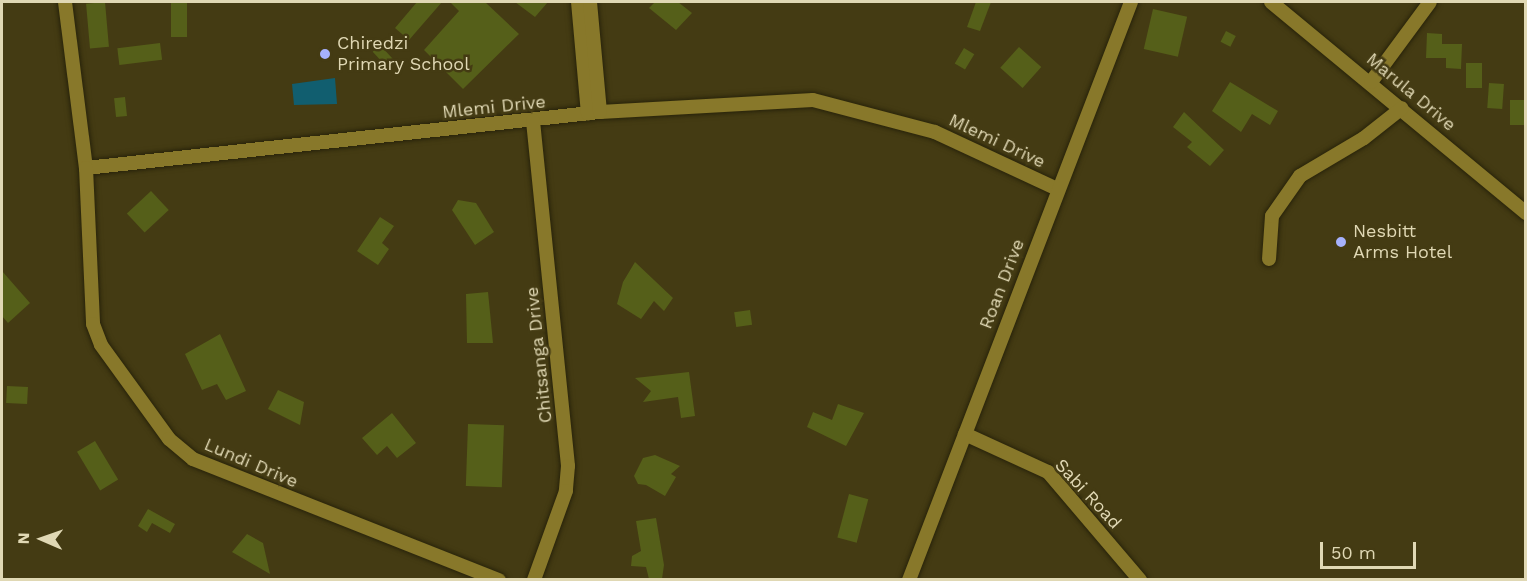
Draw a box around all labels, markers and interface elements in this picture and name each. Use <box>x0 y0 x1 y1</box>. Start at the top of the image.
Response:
place label: Chiredzi Primary School <box>337 33 470 76</box>
marker: Chiredzi Primary School <box>318 47 332 61</box>
street label: Marula Drive <box>1362 48 1460 136</box>
street label: Mlemi Drive <box>441 91 547 123</box>
street label: Mlemi Drive <box>945 109 1049 173</box>
place label: Nesbitt Arms Hotel <box>1353 221 1452 264</box>
marker: Nesbitt Arms Hotel <box>1334 235 1348 249</box>
street label: Roan Drive <box>975 236 1029 332</box>
street label: Chitsanga Drive <box>521 286 557 424</box>
street label: Lundi Drive <box>201 434 301 492</box>
street label: Sabi Road <box>1050 455 1126 533</box>
north arrow <box>12 509 72 569</box>
scale bar <box>1323 530 1419 568</box>
text: N <box>14 532 33 545</box>
text: 50 m <box>1331 542 1376 563</box>

